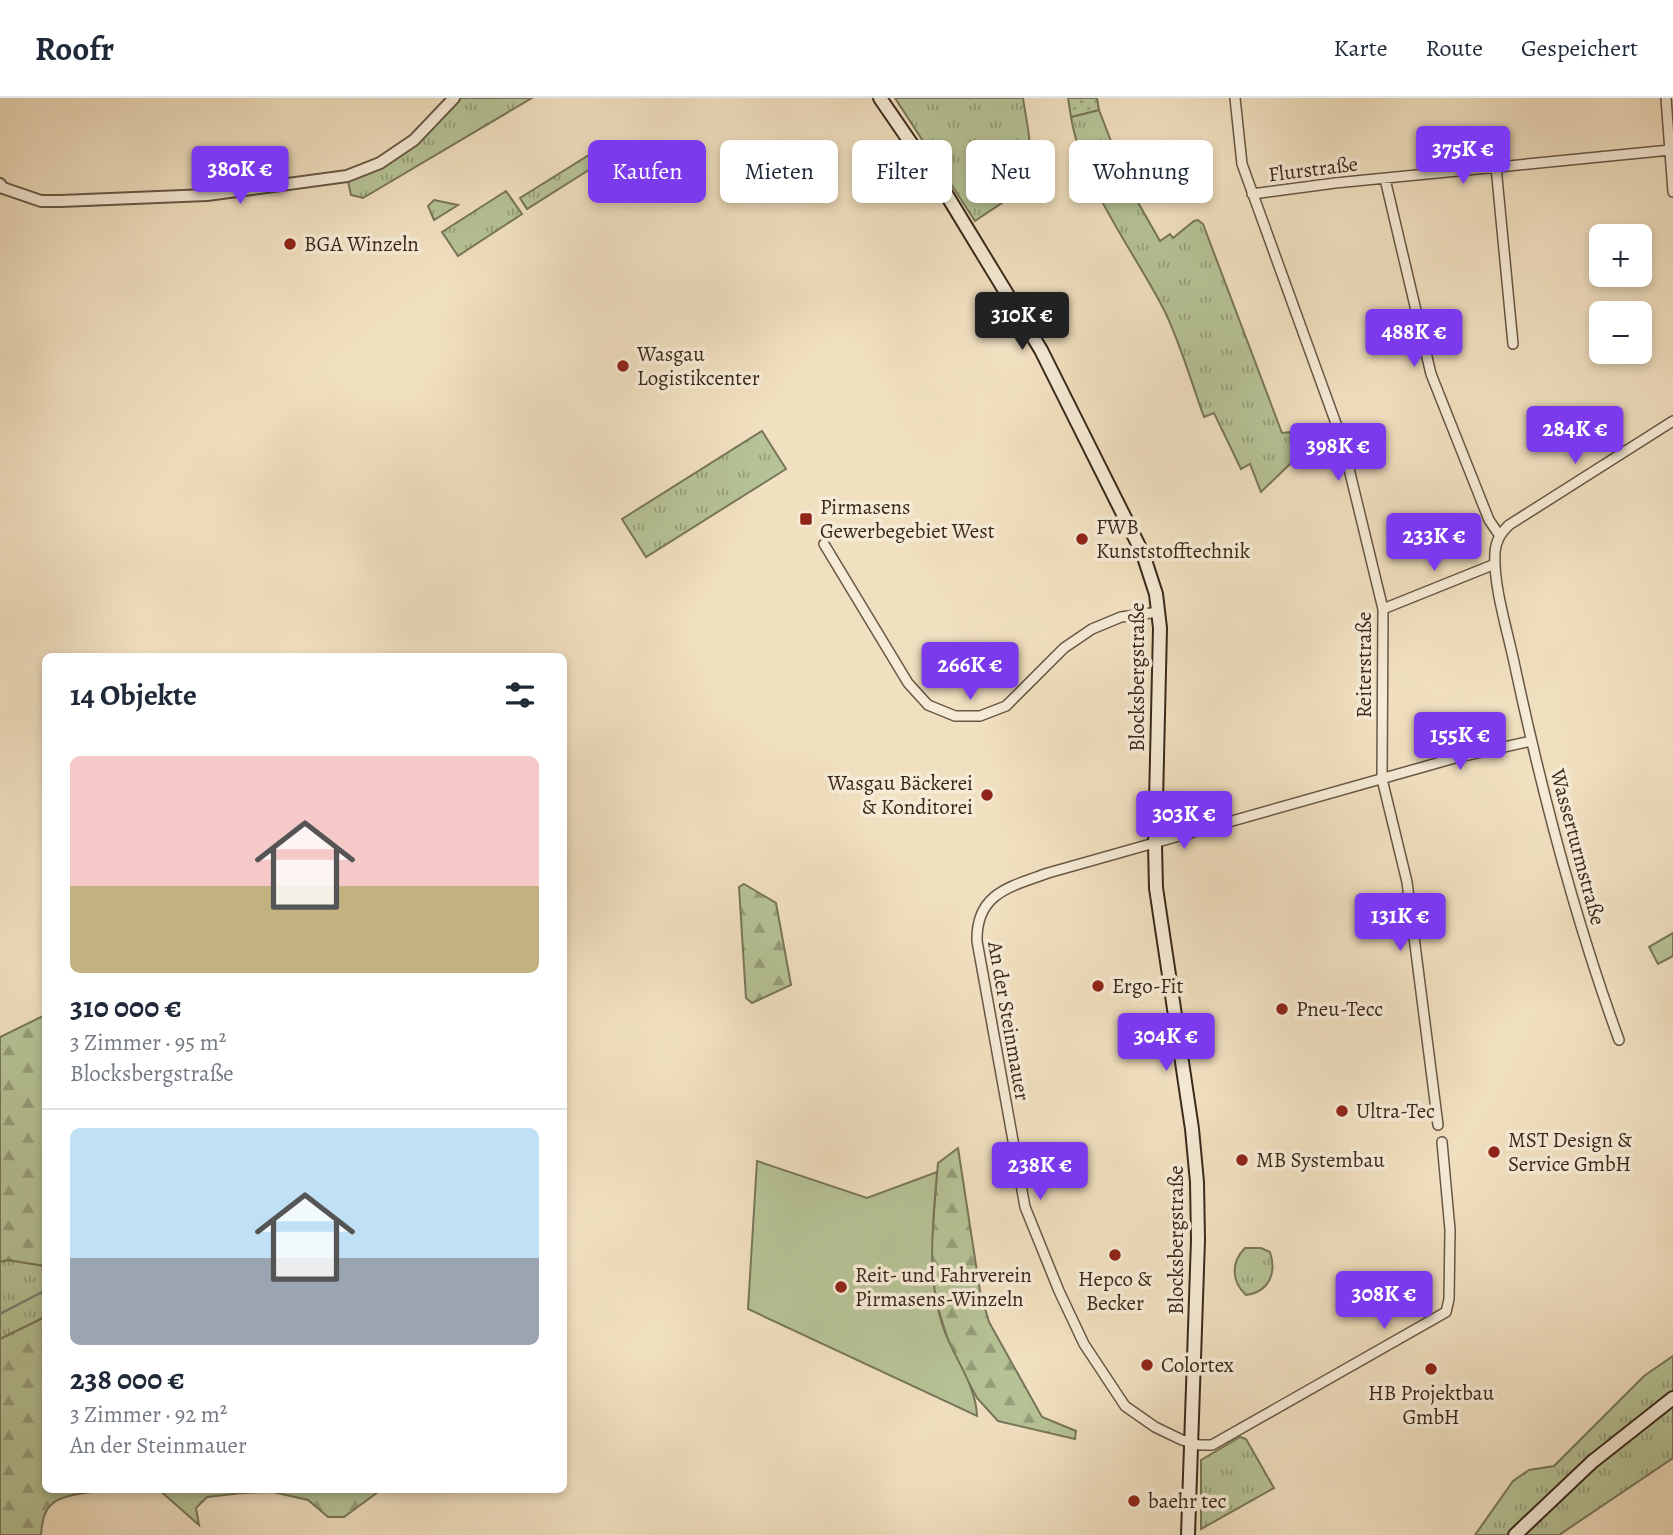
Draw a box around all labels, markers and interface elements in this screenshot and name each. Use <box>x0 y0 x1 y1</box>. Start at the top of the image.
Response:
text: Roofr <box>35 26 114 71</box>
text: Karte <box>1334 32 1387 64</box>
text: Route <box>1425 32 1483 64</box>
text: Gespeichert <box>1521 32 1638 64</box>
pin: 375K € <box>1406 126 1520 186</box>
text: 375K € <box>1432 133 1494 164</box>
chip: Kaufen <box>588 140 706 203</box>
chip: Mieten <box>720 140 838 203</box>
chip: Filter <box>852 140 952 203</box>
chip: Neu <box>966 140 1055 203</box>
chip: Wohnung <box>1069 140 1213 203</box>
pin: 380K € <box>183 146 297 206</box>
street label: Flurstraße <box>1267 150 1359 188</box>
text: 380K € <box>208 153 272 184</box>
map controls <box>1589 224 1652 364</box>
button: + <box>1589 224 1652 287</box>
place label: BGA Winzeln <box>304 230 419 258</box>
marker: BGA Winzeln <box>282 236 298 252</box>
pin: 310K € <box>965 292 1079 352</box>
text: 310K € <box>991 299 1053 330</box>
button: − <box>1589 301 1652 364</box>
pin: 488K € <box>1357 310 1471 369</box>
text: 488K € <box>1381 316 1447 347</box>
place label: Wasgau Logistikcenter <box>636 340 760 392</box>
marker: Wasgau Logistikcenter <box>615 358 631 374</box>
pin: 284K € <box>1518 406 1632 466</box>
text: 284K € <box>1542 413 1608 444</box>
pin: 398K € <box>1281 424 1395 483</box>
text: 398K € <box>1306 430 1370 461</box>
place label: Pirmasens Gewerbegebiet West <box>820 493 995 545</box>
marker: Pirmasens Gewerbegebiet West <box>798 511 814 527</box>
place label: FWB Kunststofftechnik <box>1096 513 1251 565</box>
pin: 233K € <box>1377 514 1491 573</box>
text: 233K € <box>1402 520 1466 551</box>
marker: FWB Kunststofftechnik <box>1074 531 1090 547</box>
street label: Blocksbergstraße <box>1123 602 1151 752</box>
street label: Reiterstraße <box>1350 612 1378 718</box>
pin: 266K € <box>913 642 1027 702</box>
text: 266K € <box>938 649 1002 680</box>
text: 14 Objekte <box>70 675 197 715</box>
icon: filters <box>501 676 539 714</box>
pin: 155K € <box>1403 712 1517 772</box>
text: 155K € <box>1430 719 1490 750</box>
street label: Wasserturmstraße <box>1543 765 1612 928</box>
place label: Wasgau Bäckerei & Konditorei <box>827 769 973 821</box>
marker: Wasgau Bäckerei & Konditorei <box>979 787 995 803</box>
pin: 303K € <box>1127 792 1241 851</box>
text: 303K € <box>1152 798 1216 829</box>
icon: home <box>242 802 368 928</box>
pin: 131K € <box>1343 894 1457 953</box>
text: 131K € <box>1371 900 1429 931</box>
street label: An der Steinmauer <box>981 938 1037 1103</box>
place label: Ergo-Fit <box>1112 972 1183 1000</box>
marker: Ergo-Fit <box>1090 978 1106 994</box>
text: 310 000 € <box>70 987 182 1027</box>
place label: Pneu-Tecc <box>1296 995 1383 1023</box>
marker: Pneu-Tecc <box>1274 1001 1290 1017</box>
pin: 304K € <box>1109 1014 1223 1073</box>
text: 304K € <box>1134 1020 1198 1051</box>
text: 3 Zimmer · 95 m² <box>70 1027 226 1058</box>
text: Blocksbergstraße <box>70 1058 234 1089</box>
place label: Ultra-Tec <box>1356 1097 1435 1125</box>
marker: Ultra-Tec <box>1334 1103 1350 1119</box>
place label: MST Design & Service GmbH <box>1508 1126 1632 1178</box>
pin: 238K € <box>983 1142 1097 1202</box>
marker: MST Design & Service GmbH <box>1486 1144 1502 1160</box>
place label: MB Systembau <box>1256 1146 1385 1174</box>
text: 238K € <box>1008 1149 1072 1180</box>
marker: MB Systembau <box>1234 1152 1250 1168</box>
street label: Blocksbergstraße <box>1162 1165 1190 1315</box>
icon: home <box>242 1174 368 1300</box>
marker: Hepco & Becker <box>1107 1247 1123 1263</box>
place label: Reit- und Fahrverein Pirmasens-Winzeln <box>855 1261 1032 1313</box>
place label: Hepco & Becker <box>1078 1265 1152 1317</box>
pin: 308K € <box>1327 1272 1441 1331</box>
text: 308K € <box>1352 1278 1416 1309</box>
marker: Reit- und Fahrverein Pirmasens-Winzeln <box>833 1279 849 1295</box>
place label: Colortex <box>1161 1351 1234 1379</box>
marker: Colortex <box>1139 1357 1155 1373</box>
text: 238 000 € <box>70 1359 185 1399</box>
marker: HB Projektbau GmbH <box>1423 1361 1439 1377</box>
place label: HB Projektbau GmbH <box>1368 1379 1495 1431</box>
text: 3 Zimmer · 92 m² <box>70 1399 227 1430</box>
text: An der Steinmauer <box>70 1430 247 1461</box>
place label: baehr tec <box>1148 1487 1227 1515</box>
marker: baehr tec <box>1126 1493 1142 1509</box>

